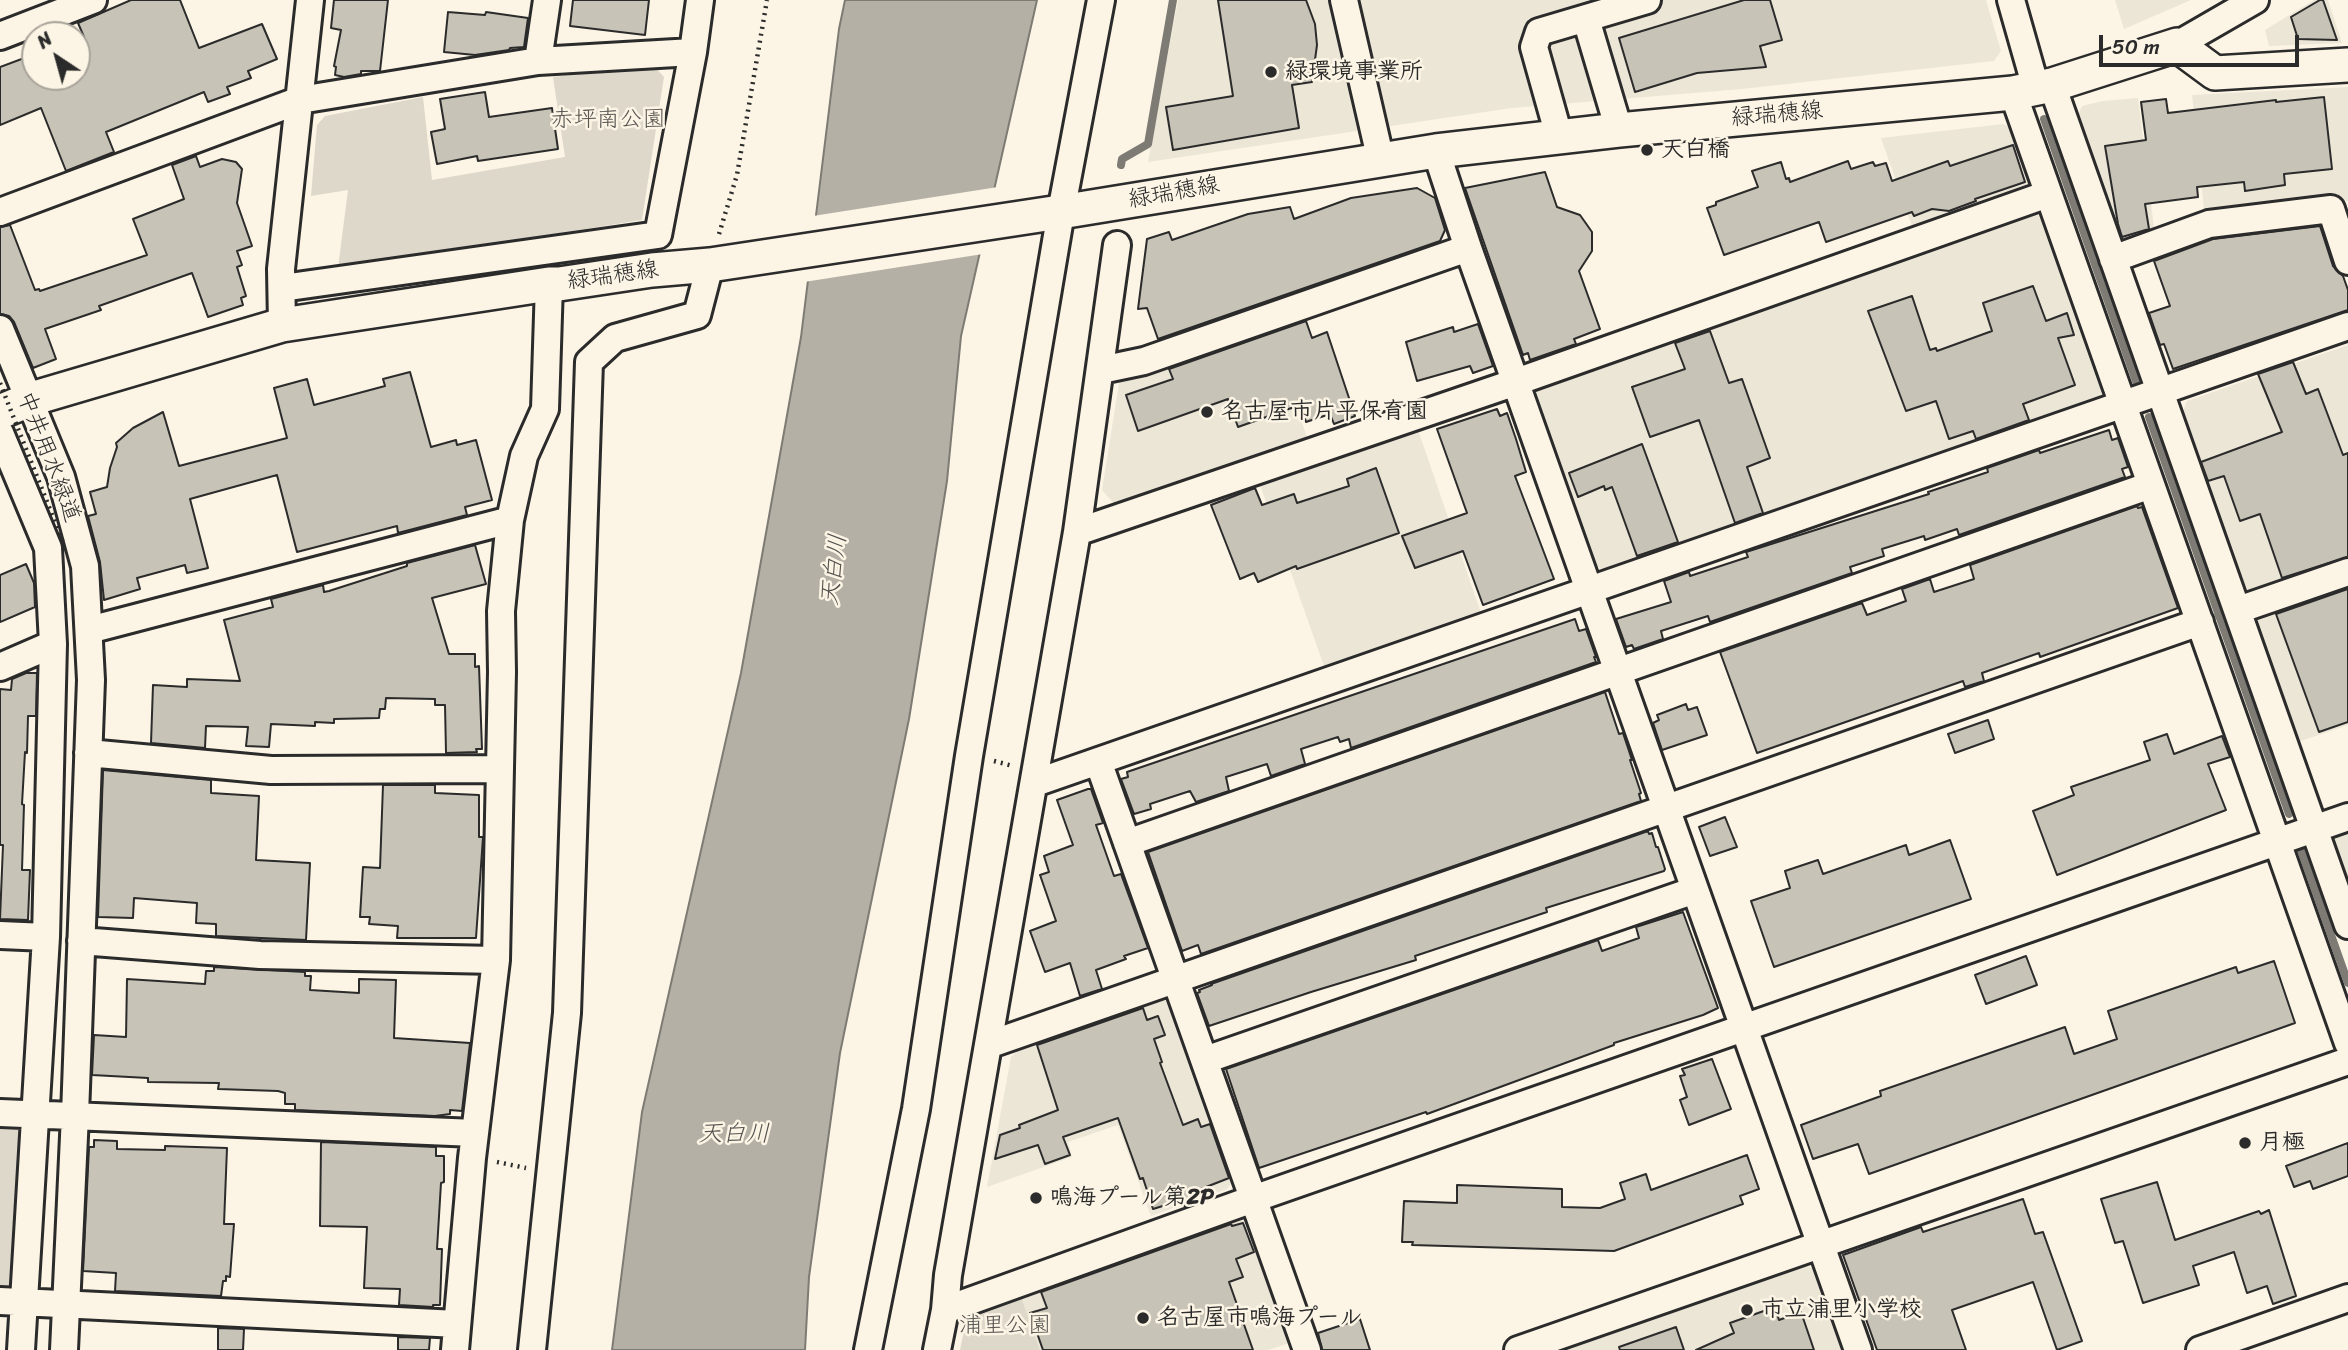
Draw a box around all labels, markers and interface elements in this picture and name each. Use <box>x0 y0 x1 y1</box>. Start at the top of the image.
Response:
north arrow <box>21 21 91 91</box>
scale bar <box>2103 21 2302 65</box>
text: N <box>30 23 60 57</box>
text: 50 m <box>2112 28 2160 66</box>
place label: 緑環境事業所 <box>1285 58 1423 86</box>
marker: 緑環境事業所 <box>1263 64 1279 80</box>
street label: 緑瑞穂線 <box>1730 97 1824 133</box>
park label: 赤坪南公園 <box>551 106 665 134</box>
place label: 天白橋 <box>1661 136 1730 164</box>
marker: 天白橋 <box>1639 142 1655 158</box>
street label: 緑瑞穂線 <box>1126 171 1222 215</box>
street label: 緑瑞穂線 <box>566 256 660 296</box>
street label: 中井用水緑道 <box>10 388 86 526</box>
place label: 名古屋市片平保育園 <box>1221 398 1428 426</box>
marker: 名古屋市片平保育園 <box>1199 404 1215 420</box>
water label: 天白川 <box>816 533 854 607</box>
water label: 天白川 <box>698 1121 770 1149</box>
place label: 月極 <box>2259 1129 2305 1157</box>
marker: 月極 <box>2237 1135 2253 1151</box>
place label: 鳴海プール第2P <box>1050 1184 1214 1212</box>
marker: 鳴海プール第2P <box>1028 1190 1044 1206</box>
place label: 市立浦里小学校 <box>1761 1296 1922 1324</box>
marker: 市立浦里小学校 <box>1739 1302 1755 1318</box>
place label: 名古屋市鳴海プール <box>1157 1304 1363 1332</box>
marker: 名古屋市鳴海プール <box>1135 1310 1151 1326</box>
park label: 浦里公園 <box>959 1312 1051 1340</box>

